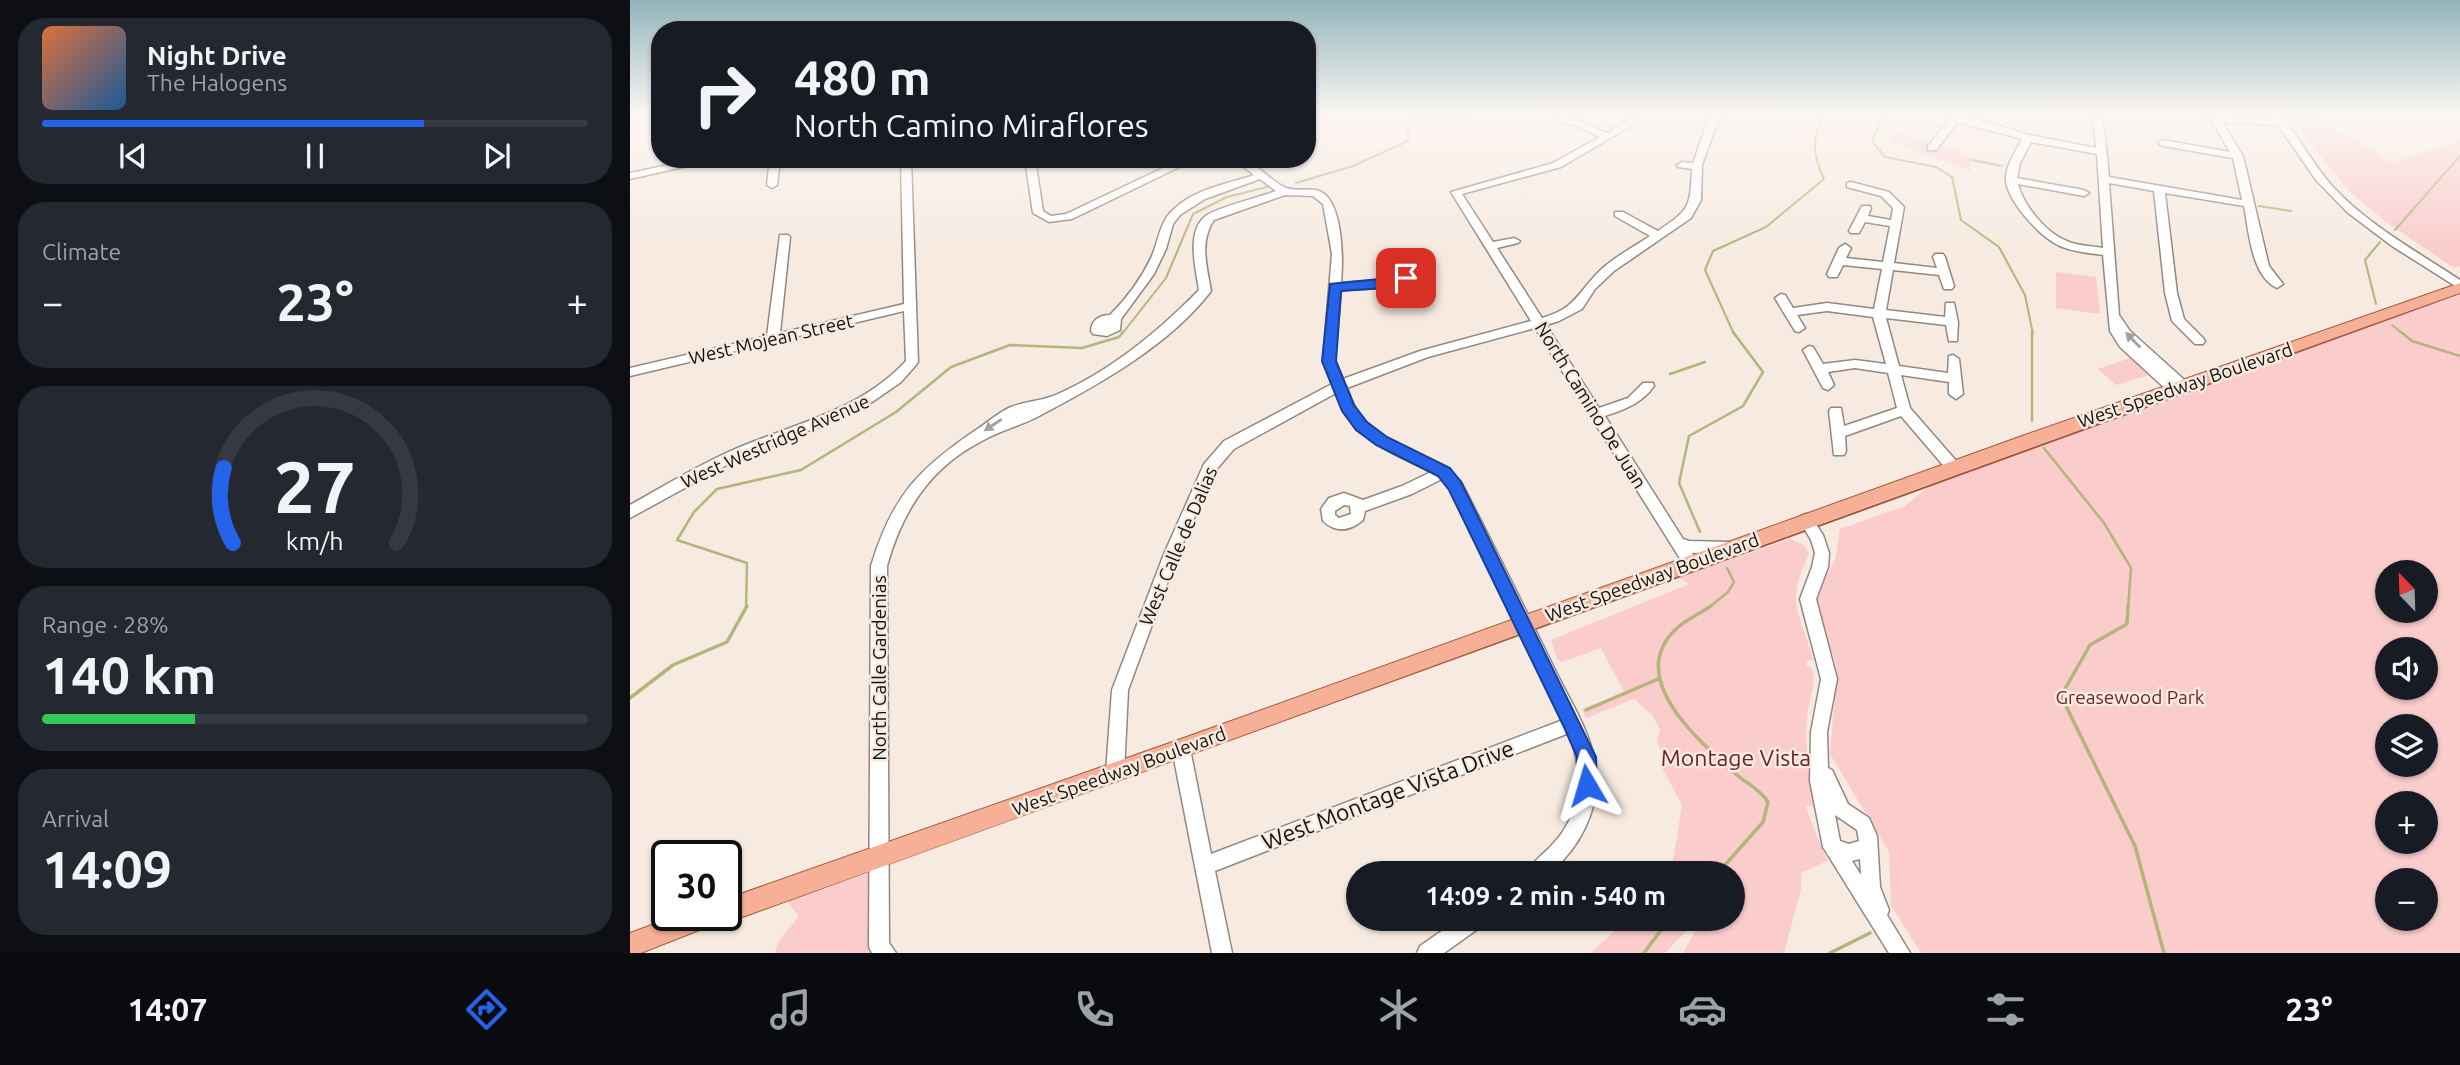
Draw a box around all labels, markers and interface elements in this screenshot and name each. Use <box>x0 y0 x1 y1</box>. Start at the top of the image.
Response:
text: Night Drive <box>147 41 287 70</box>
icon: right <box>679 49 770 140</box>
text: 480 m <box>794 49 931 104</box>
text: The Halogens <box>147 70 287 95</box>
text: North Camino Miraflores <box>794 107 1149 143</box>
icon: previous <box>114 137 152 175</box>
icon: pause <box>296 137 334 175</box>
icon: next <box>478 137 516 175</box>
text: Climate <box>42 239 121 264</box>
pin <box>1376 248 1436 308</box>
icon: arrive <box>1387 259 1425 297</box>
text: 23° <box>276 273 354 331</box>
text: − <box>42 281 63 323</box>
text: + <box>567 281 588 323</box>
street label: West Mojean Street <box>686 309 856 369</box>
street label: North Camino De Juan <box>1531 318 1651 492</box>
one-way arrow <box>2125 332 2141 348</box>
street label: West Speedway Boulevard <box>2075 338 2295 432</box>
street label: West Westridge Avenue <box>677 389 873 493</box>
one-way arrow <box>984 418 1002 432</box>
text: 27 <box>274 445 356 527</box>
street label: West Calle de Dalias <box>1135 463 1221 629</box>
text: km/h <box>286 526 344 554</box>
street label: West Speedway Boulevard <box>1542 528 1762 626</box>
north arrow <box>2375 560 2438 623</box>
map controls <box>2375 560 2438 931</box>
street label: North Calle Gardenias <box>868 575 890 761</box>
text: Range · 28% <box>42 612 169 637</box>
button: sound <box>2375 637 2438 700</box>
text: 140 km <box>42 646 216 704</box>
park label: Greasewood Park <box>2056 686 2205 708</box>
button: layers <box>2375 714 2438 777</box>
street label: West Speedway Boulevard <box>1009 722 1229 820</box>
street label: West Montage Vista Drive <box>1258 735 1517 854</box>
park label: Montage Vista <box>1661 745 1811 770</box>
position arrow <box>1550 748 1624 822</box>
button: + <box>2375 791 2438 854</box>
text: Arrival <box>42 806 109 831</box>
text: 14:09 <box>42 840 172 898</box>
speed limit sign: 30 <box>651 840 742 931</box>
button: − <box>2375 868 2438 931</box>
text: 14:09 · 2 min · 540 m <box>1425 881 1666 910</box>
icon: directions <box>462 985 511 1034</box>
icon: music <box>766 985 815 1034</box>
icon: phone <box>1070 985 1119 1034</box>
icon: climate <box>1374 985 1423 1034</box>
icon: car <box>1678 985 1727 1034</box>
icon: filters <box>1981 985 2030 1034</box>
text: 14:07 <box>127 991 207 1027</box>
text: 23° <box>2285 991 2333 1027</box>

